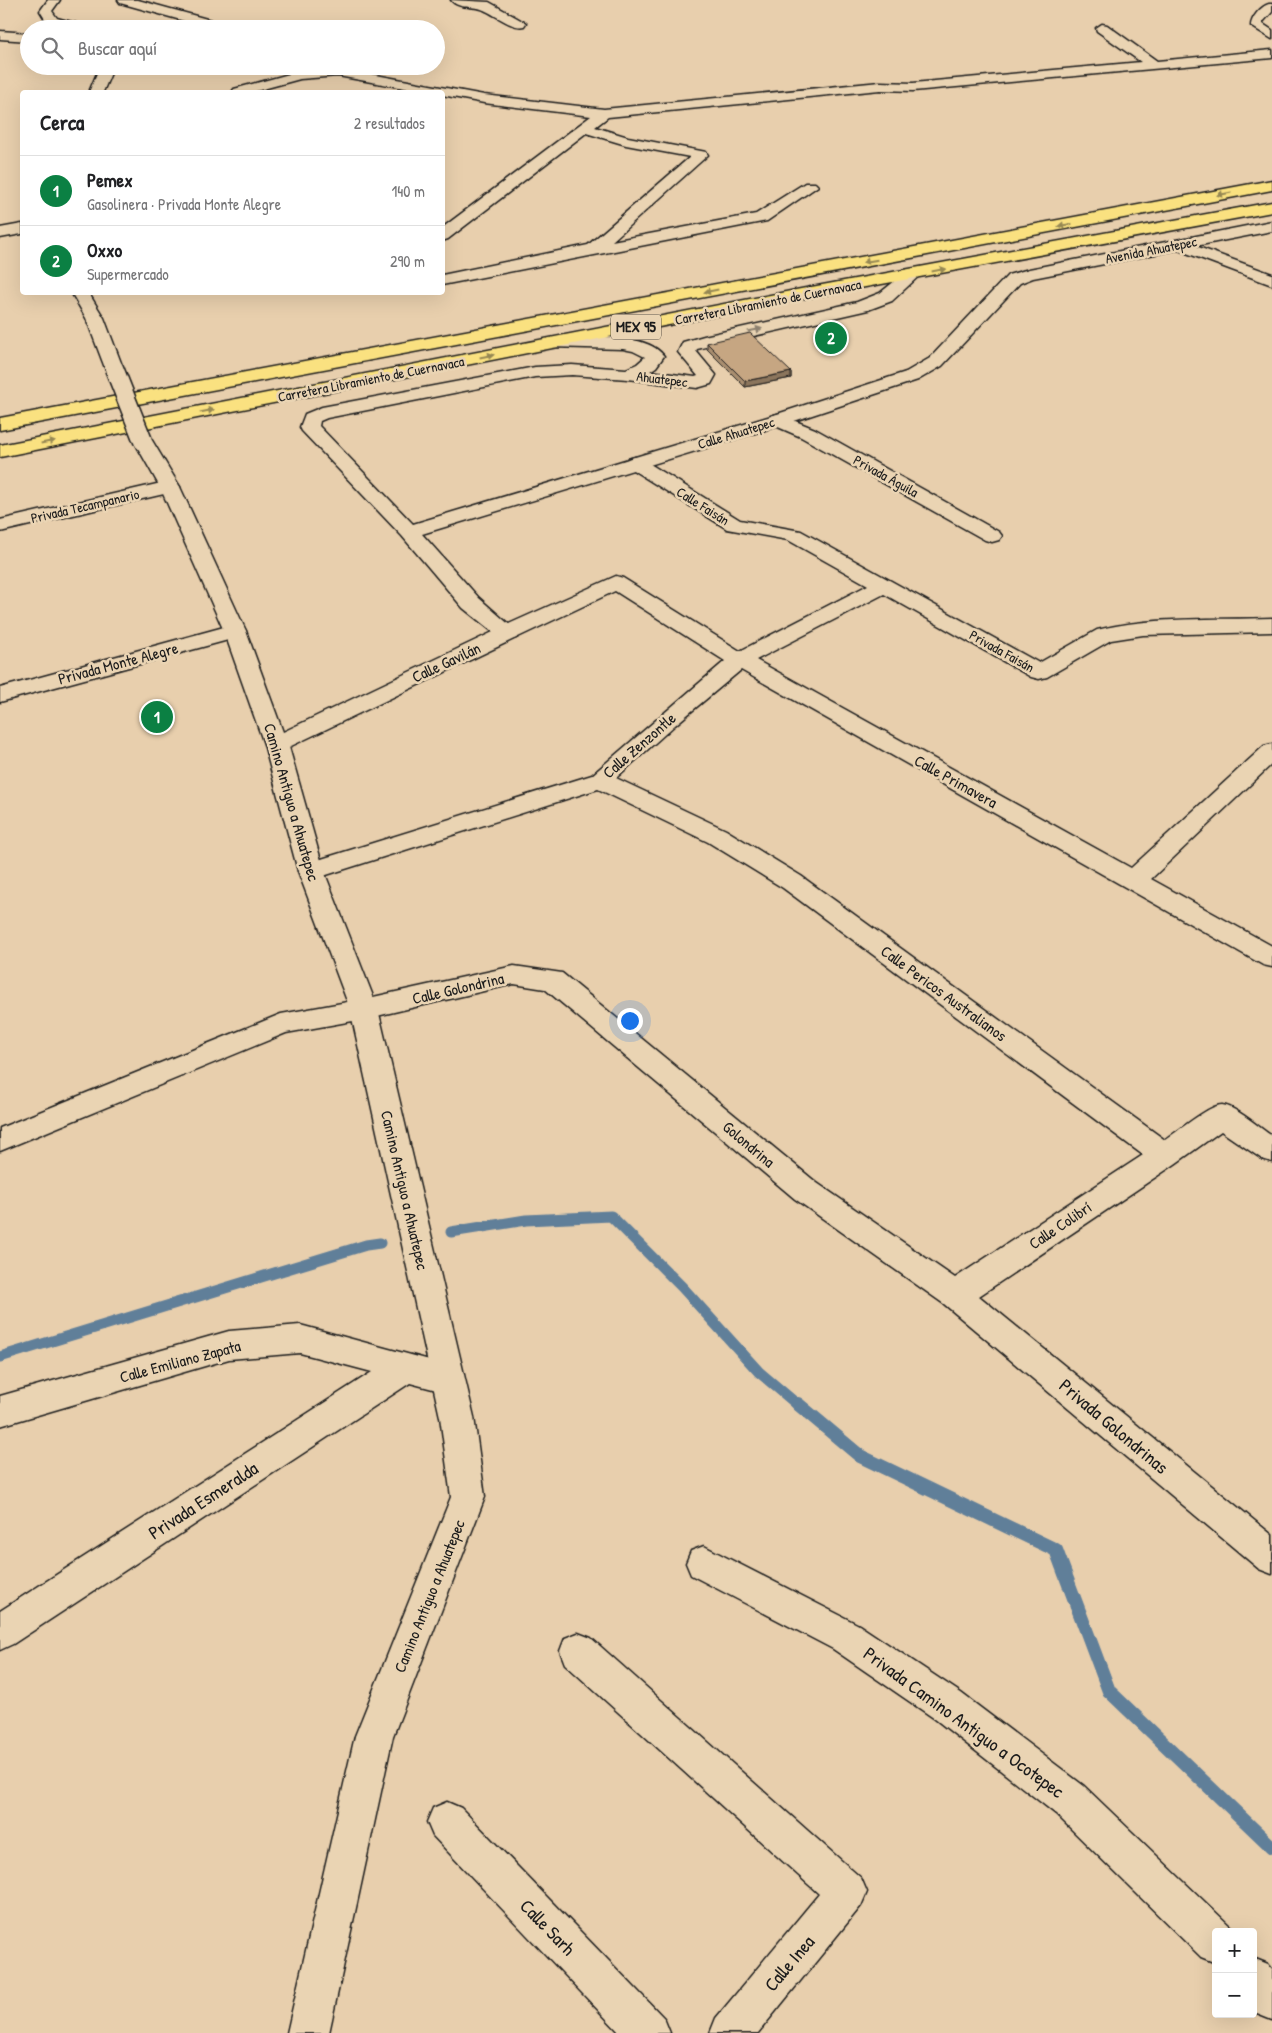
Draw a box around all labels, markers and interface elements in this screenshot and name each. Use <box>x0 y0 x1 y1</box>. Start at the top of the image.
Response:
search box <box>20 20 445 75</box>
icon: search <box>38 34 66 62</box>
text: Buscar aquí <box>78 35 157 61</box>
text: Cerca <box>40 108 84 137</box>
text: 2 resultados <box>354 112 425 134</box>
text: Pemex <box>87 167 133 193</box>
text: 1 <box>53 180 59 202</box>
text: 140 m <box>391 180 425 202</box>
one-way arrow <box>1217 190 1232 198</box>
text: Gasolinera · Privada Monte Alegre <box>87 193 281 215</box>
one-way arrow <box>1057 221 1072 229</box>
street label: Avenida Ahuatepec <box>1104 231 1199 269</box>
text: Oxxo <box>87 237 122 263</box>
text: 2 <box>52 250 60 272</box>
text: 290 m <box>390 250 425 272</box>
one-way arrow <box>862 257 878 265</box>
text: Supermercado <box>87 263 169 285</box>
one-way arrow <box>931 266 947 274</box>
street label: Carretera Libramiento de Cuernavaca <box>673 274 863 329</box>
one-way arrow <box>702 287 718 295</box>
road number: MEX 95 <box>611 314 661 340</box>
pin: 2 <box>815 319 847 357</box>
one-way arrow <box>747 325 763 333</box>
street label: Carretera Libramiento de Cuernavaca <box>276 351 466 406</box>
one-way arrow <box>480 352 495 360</box>
street label: Ahuatepec <box>635 366 689 392</box>
one-way arrow <box>200 406 216 414</box>
street label: Calle Ahuatepec <box>695 412 777 454</box>
one-way arrow <box>40 437 56 445</box>
street label: Privada Águila <box>850 450 923 502</box>
street label: Calle Faisán <box>673 482 733 529</box>
street label: Privada Tecampanario <box>29 484 141 528</box>
street label: Privada Faisán <box>966 625 1038 676</box>
street label: Privada Monte Alegre <box>56 636 181 690</box>
street label: Calle Gavilán <box>408 636 484 688</box>
pin: 1 <box>141 698 173 736</box>
street label: Calle Zenzontle <box>598 707 681 783</box>
street label: Camino Antiguo a Ahuatepec <box>259 721 325 884</box>
street label: Calle Primavera <box>911 749 1001 813</box>
street label: Calle Pericos Australianos <box>877 940 1011 1046</box>
street label: Calle Golondrina <box>410 967 506 1009</box>
your location <box>617 1008 643 1034</box>
street label: Camino Antiguo a Ahuatepec <box>376 1108 434 1273</box>
street label: Golondrina <box>718 1116 780 1172</box>
street label: Calle Colibrí <box>1024 1196 1096 1254</box>
street label: Calle Emiliano Zapata <box>117 1334 243 1388</box>
street label: Privada Golondrinas <box>1054 1373 1174 1479</box>
street label: Privada Esmeralda <box>143 1455 263 1545</box>
street label: Camino Antiguo a Ahuatepec <box>388 1516 470 1676</box>
street label: Privada Camino Antiguo a Ocotepec <box>858 1640 1070 1804</box>
street label: Calle Sarh <box>515 1893 581 1961</box>
map controls <box>1212 1928 1257 2018</box>
button: + <box>1212 1928 1257 1973</box>
street label: Calle Inea <box>758 1929 821 1997</box>
button: − <box>1212 1973 1257 2018</box>

